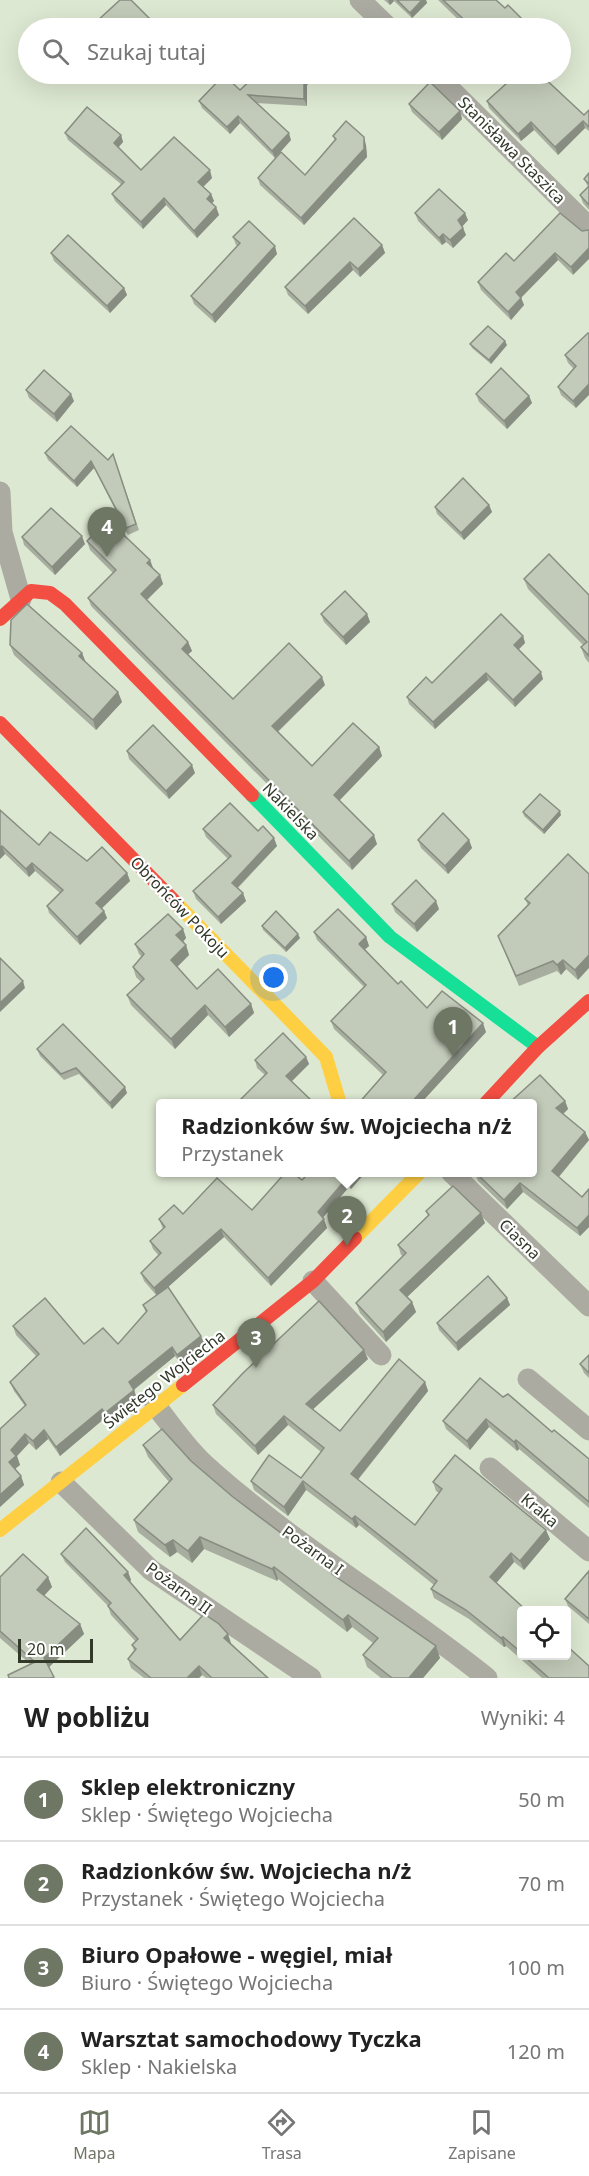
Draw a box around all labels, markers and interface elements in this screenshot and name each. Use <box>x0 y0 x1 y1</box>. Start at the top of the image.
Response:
search box <box>18 18 571 84</box>
icon: search <box>39 35 72 68</box>
text: Szukaj tutaj <box>87 36 206 66</box>
street label: Stanisława Staszica <box>453 91 571 209</box>
pin: 4 <box>88 508 126 557</box>
street label: Nakielska <box>258 777 324 845</box>
street label: Obrońców Pokoju <box>126 851 234 963</box>
your location <box>259 963 288 992</box>
pin: 1 <box>434 1008 472 1057</box>
popup <box>156 1099 537 1177</box>
text: Radzionków św. Wojciecha n/ż <box>181 1110 512 1140</box>
text: Przystanek <box>181 1140 284 1167</box>
pin: 2 <box>328 1196 366 1246</box>
street label: Ciasna <box>494 1214 546 1264</box>
pin: 3 <box>236 1318 276 1368</box>
street label: Świętego Wojciecha <box>99 1325 229 1433</box>
street label: Kraka <box>517 1488 563 1532</box>
street label: Pożarna I <box>278 1520 348 1580</box>
street label: Pożarna II <box>142 1557 216 1619</box>
map controls <box>517 1606 571 1660</box>
button: locate <box>517 1606 571 1660</box>
scale bar <box>18 1636 93 1664</box>
text: 20 m <box>27 1638 64 1660</box>
text: W pobliżu <box>24 1699 150 1735</box>
text: Wyniki: 4 <box>481 1704 565 1731</box>
text: Sklep elektroniczny <box>81 1771 295 1801</box>
text: 1 <box>38 1786 49 1813</box>
text: 50 m <box>518 1786 565 1813</box>
text: Sklep · Świętego Wojciecha <box>81 1801 333 1828</box>
text: Radzionków św. Wojciecha n/ż <box>81 1855 411 1885</box>
text: 2 <box>38 1870 49 1897</box>
text: 70 m <box>518 1870 565 1897</box>
text: Przystanek · Świętego Wojciecha <box>81 1885 385 1912</box>
text: Biuro Opałowe - węgiel, miał <box>81 1939 392 1969</box>
text: 3 <box>38 1954 49 1981</box>
text: 100 m <box>507 1954 565 1981</box>
text: Biuro · Świętego Wojciecha <box>81 1969 333 1996</box>
text: Warsztat samochodowy Tyczka <box>81 2023 422 2053</box>
text: 4 <box>38 2038 49 2065</box>
text: 120 m <box>507 2038 565 2065</box>
text: Sklep · Nakielska <box>81 2053 237 2080</box>
tab: Mapa <box>73 2106 115 2164</box>
tab: Trasa <box>262 2106 302 2164</box>
tab: Zapisane <box>448 2106 516 2164</box>

